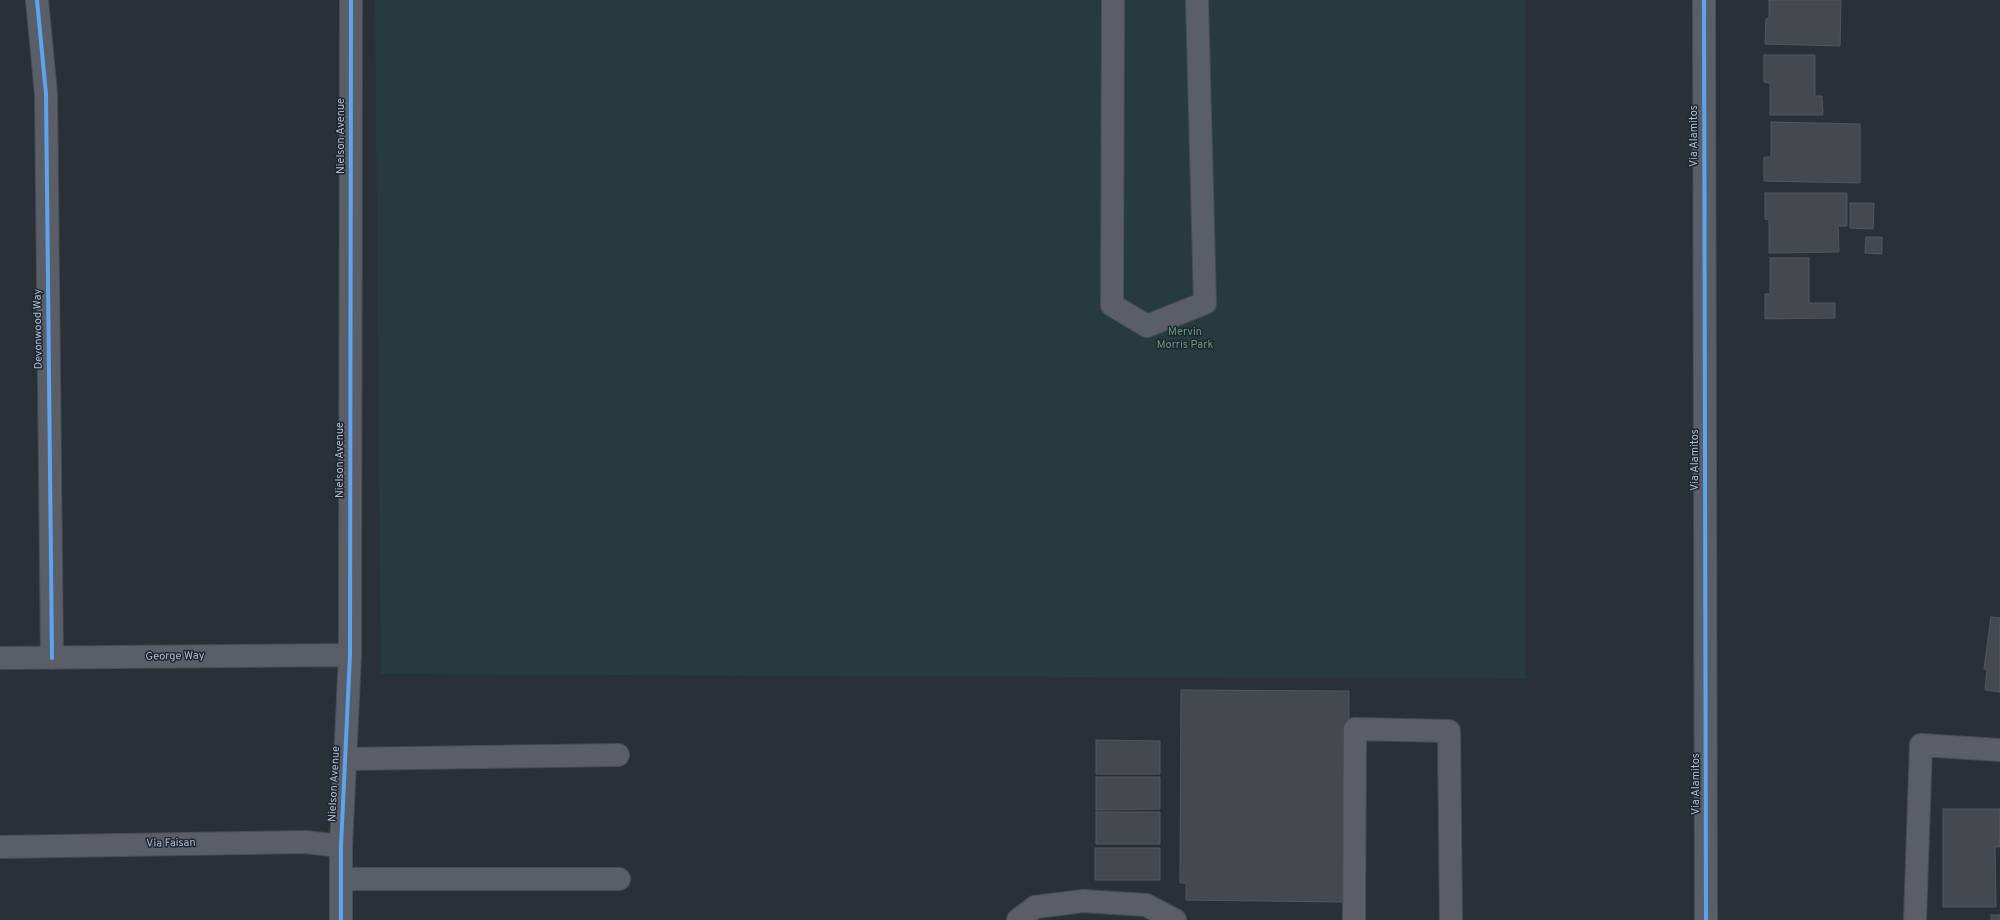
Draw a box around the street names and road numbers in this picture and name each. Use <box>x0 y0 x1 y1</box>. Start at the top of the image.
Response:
street label: Nielson Avenue <box>335 98 349 174</box>
street label: Via Alamitos <box>1688 105 1702 167</box>
street label: Devonwood Way <box>32 289 46 369</box>
street label: Nielson Avenue <box>334 422 348 498</box>
street label: Via Alamitos <box>1689 429 1703 491</box>
street label: George Way <box>145 650 205 664</box>
street label: Nielson Avenue <box>326 746 344 822</box>
street label: Via Alamitos <box>1690 753 1704 815</box>
street label: Via Faisan <box>146 837 196 851</box>

